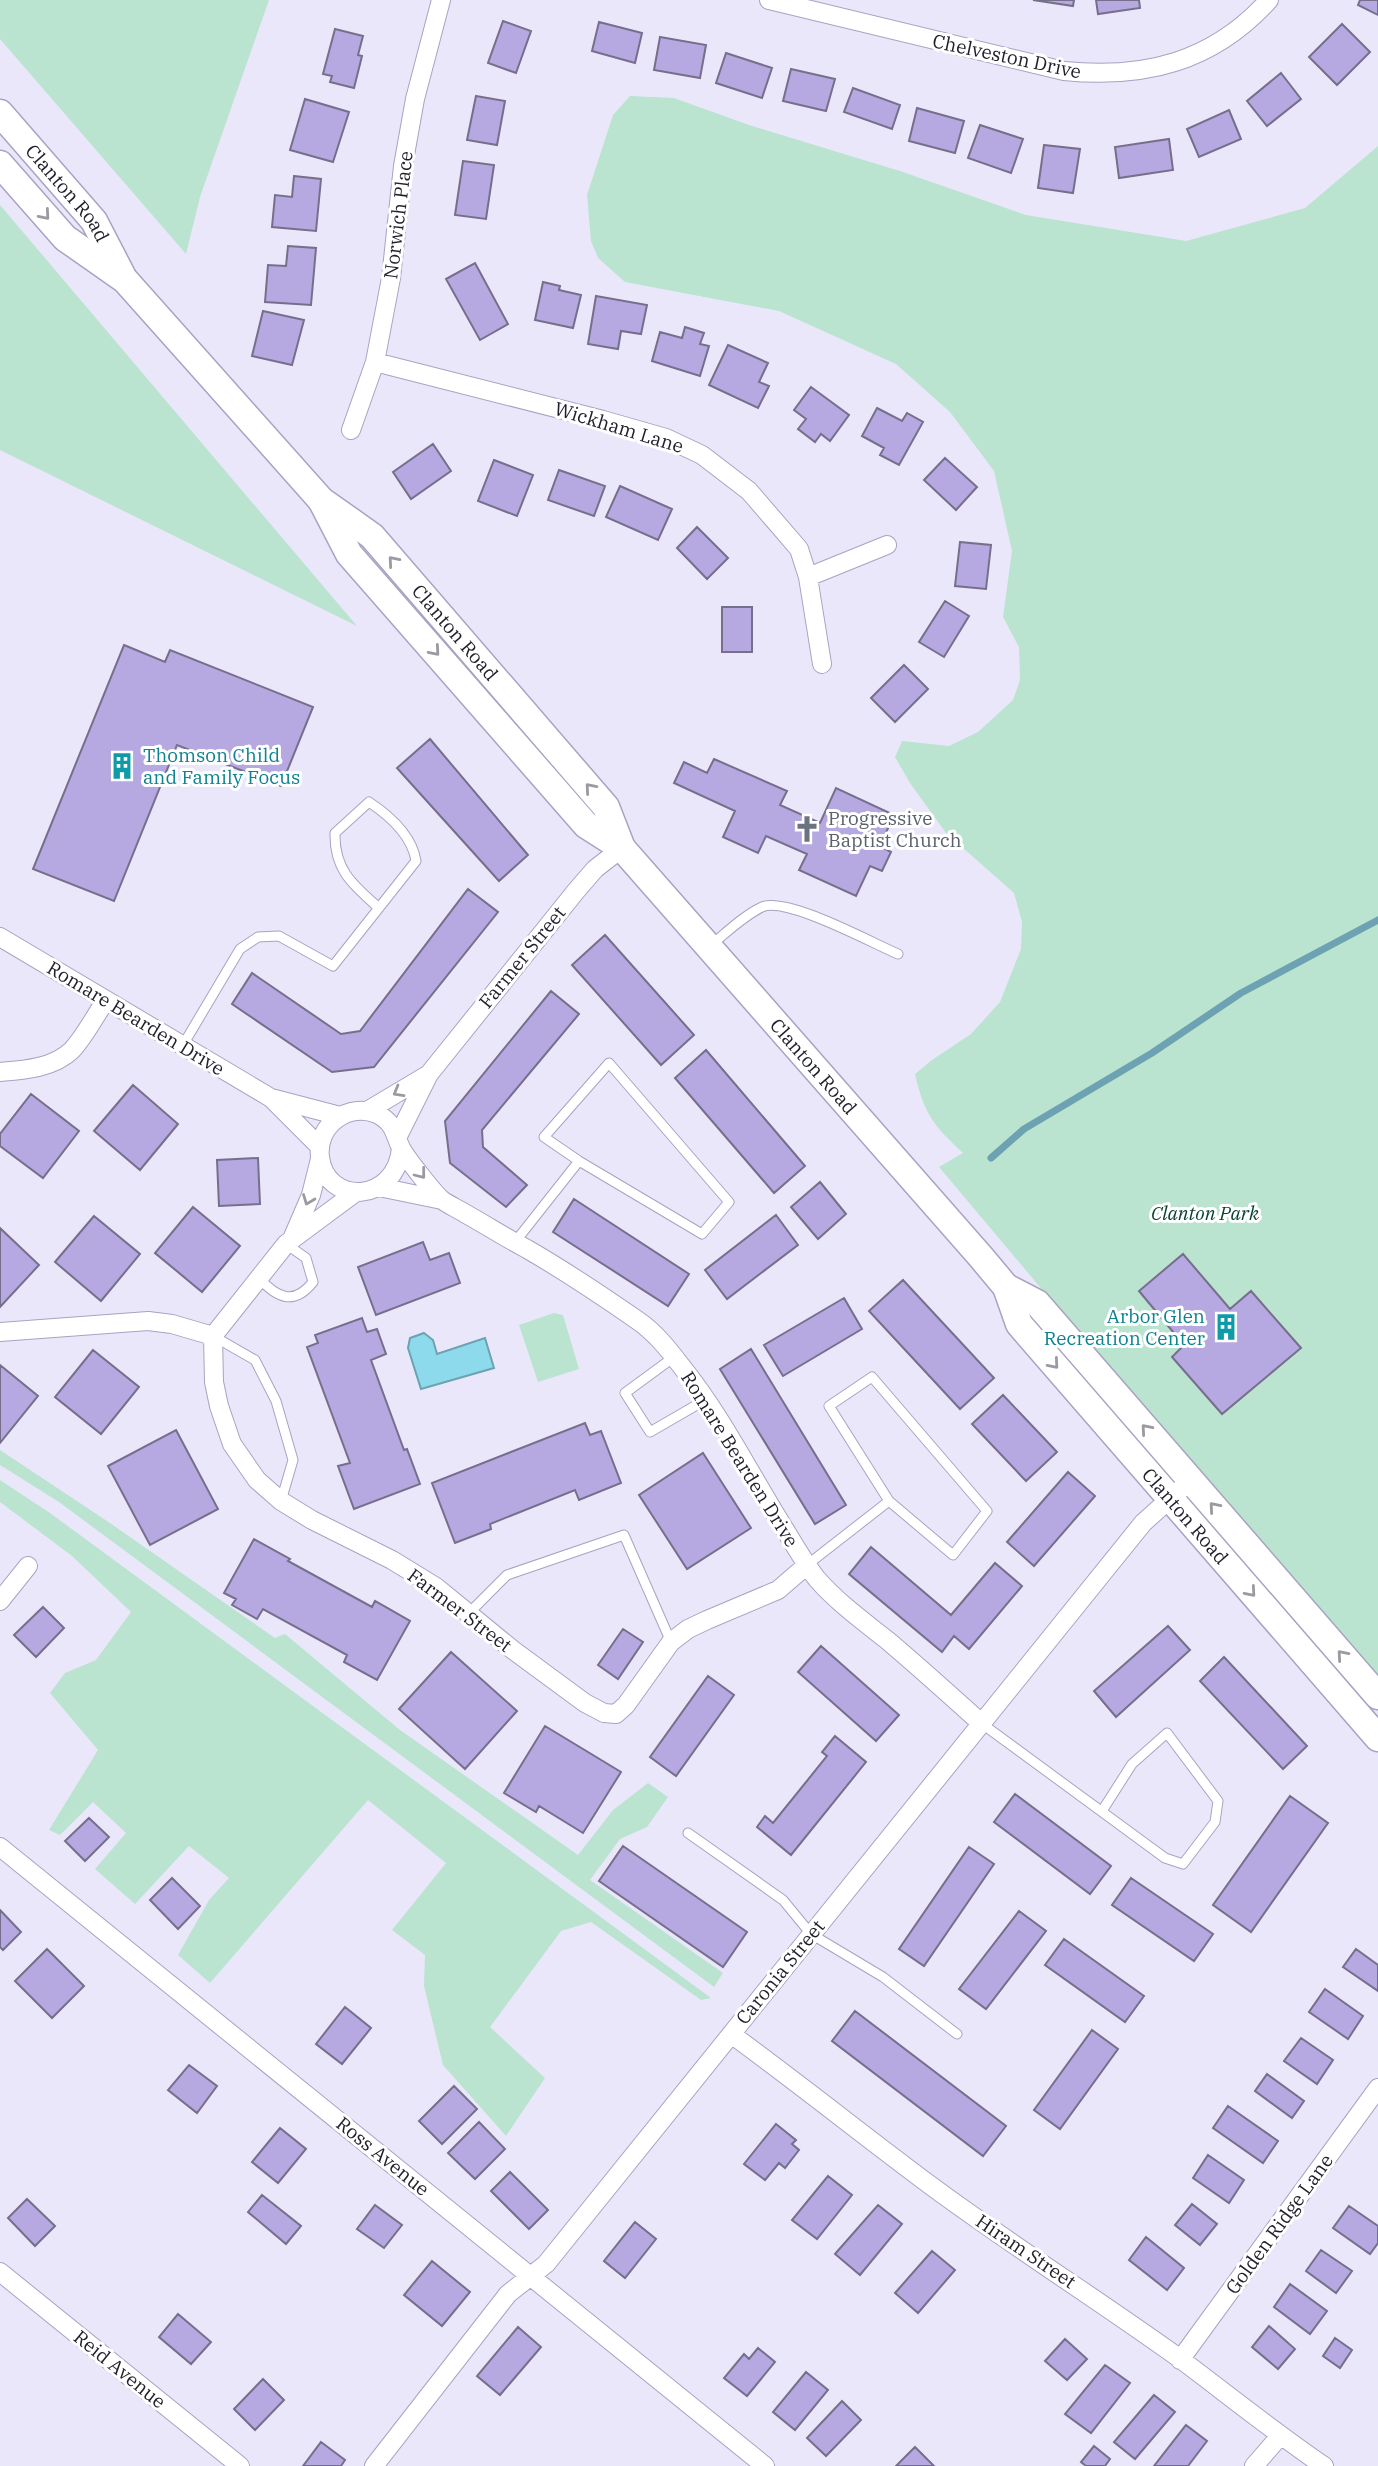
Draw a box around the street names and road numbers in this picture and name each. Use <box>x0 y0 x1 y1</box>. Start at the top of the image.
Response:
street label: Chelveston Drive <box>931 29 1083 83</box>
street label: Clanton Road <box>21 139 115 246</box>
street label: Norwich Place <box>378 150 418 280</box>
street label: Wickham Lane <box>552 396 686 458</box>
street label: Clanton Road <box>407 579 503 685</box>
street label: Farmer Street <box>474 901 571 1013</box>
street label: Romare Bearden Drive <box>43 955 229 1081</box>
street label: Clanton Road <box>765 1013 862 1119</box>
street label: Romare Bearden Drive <box>676 1367 804 1551</box>
street label: Clanton Road <box>1137 1463 1234 1569</box>
street label: Farmer Street <box>403 1563 517 1657</box>
street label: Caronia Street <box>730 1915 830 2029</box>
street label: Ross Avenue <box>332 2111 434 2201</box>
street label: Golden Ridge Lane <box>1220 2149 1338 2299</box>
street label: Hiram Street <box>971 2209 1081 2293</box>
street label: Reid Avenue <box>69 2325 171 2413</box>

